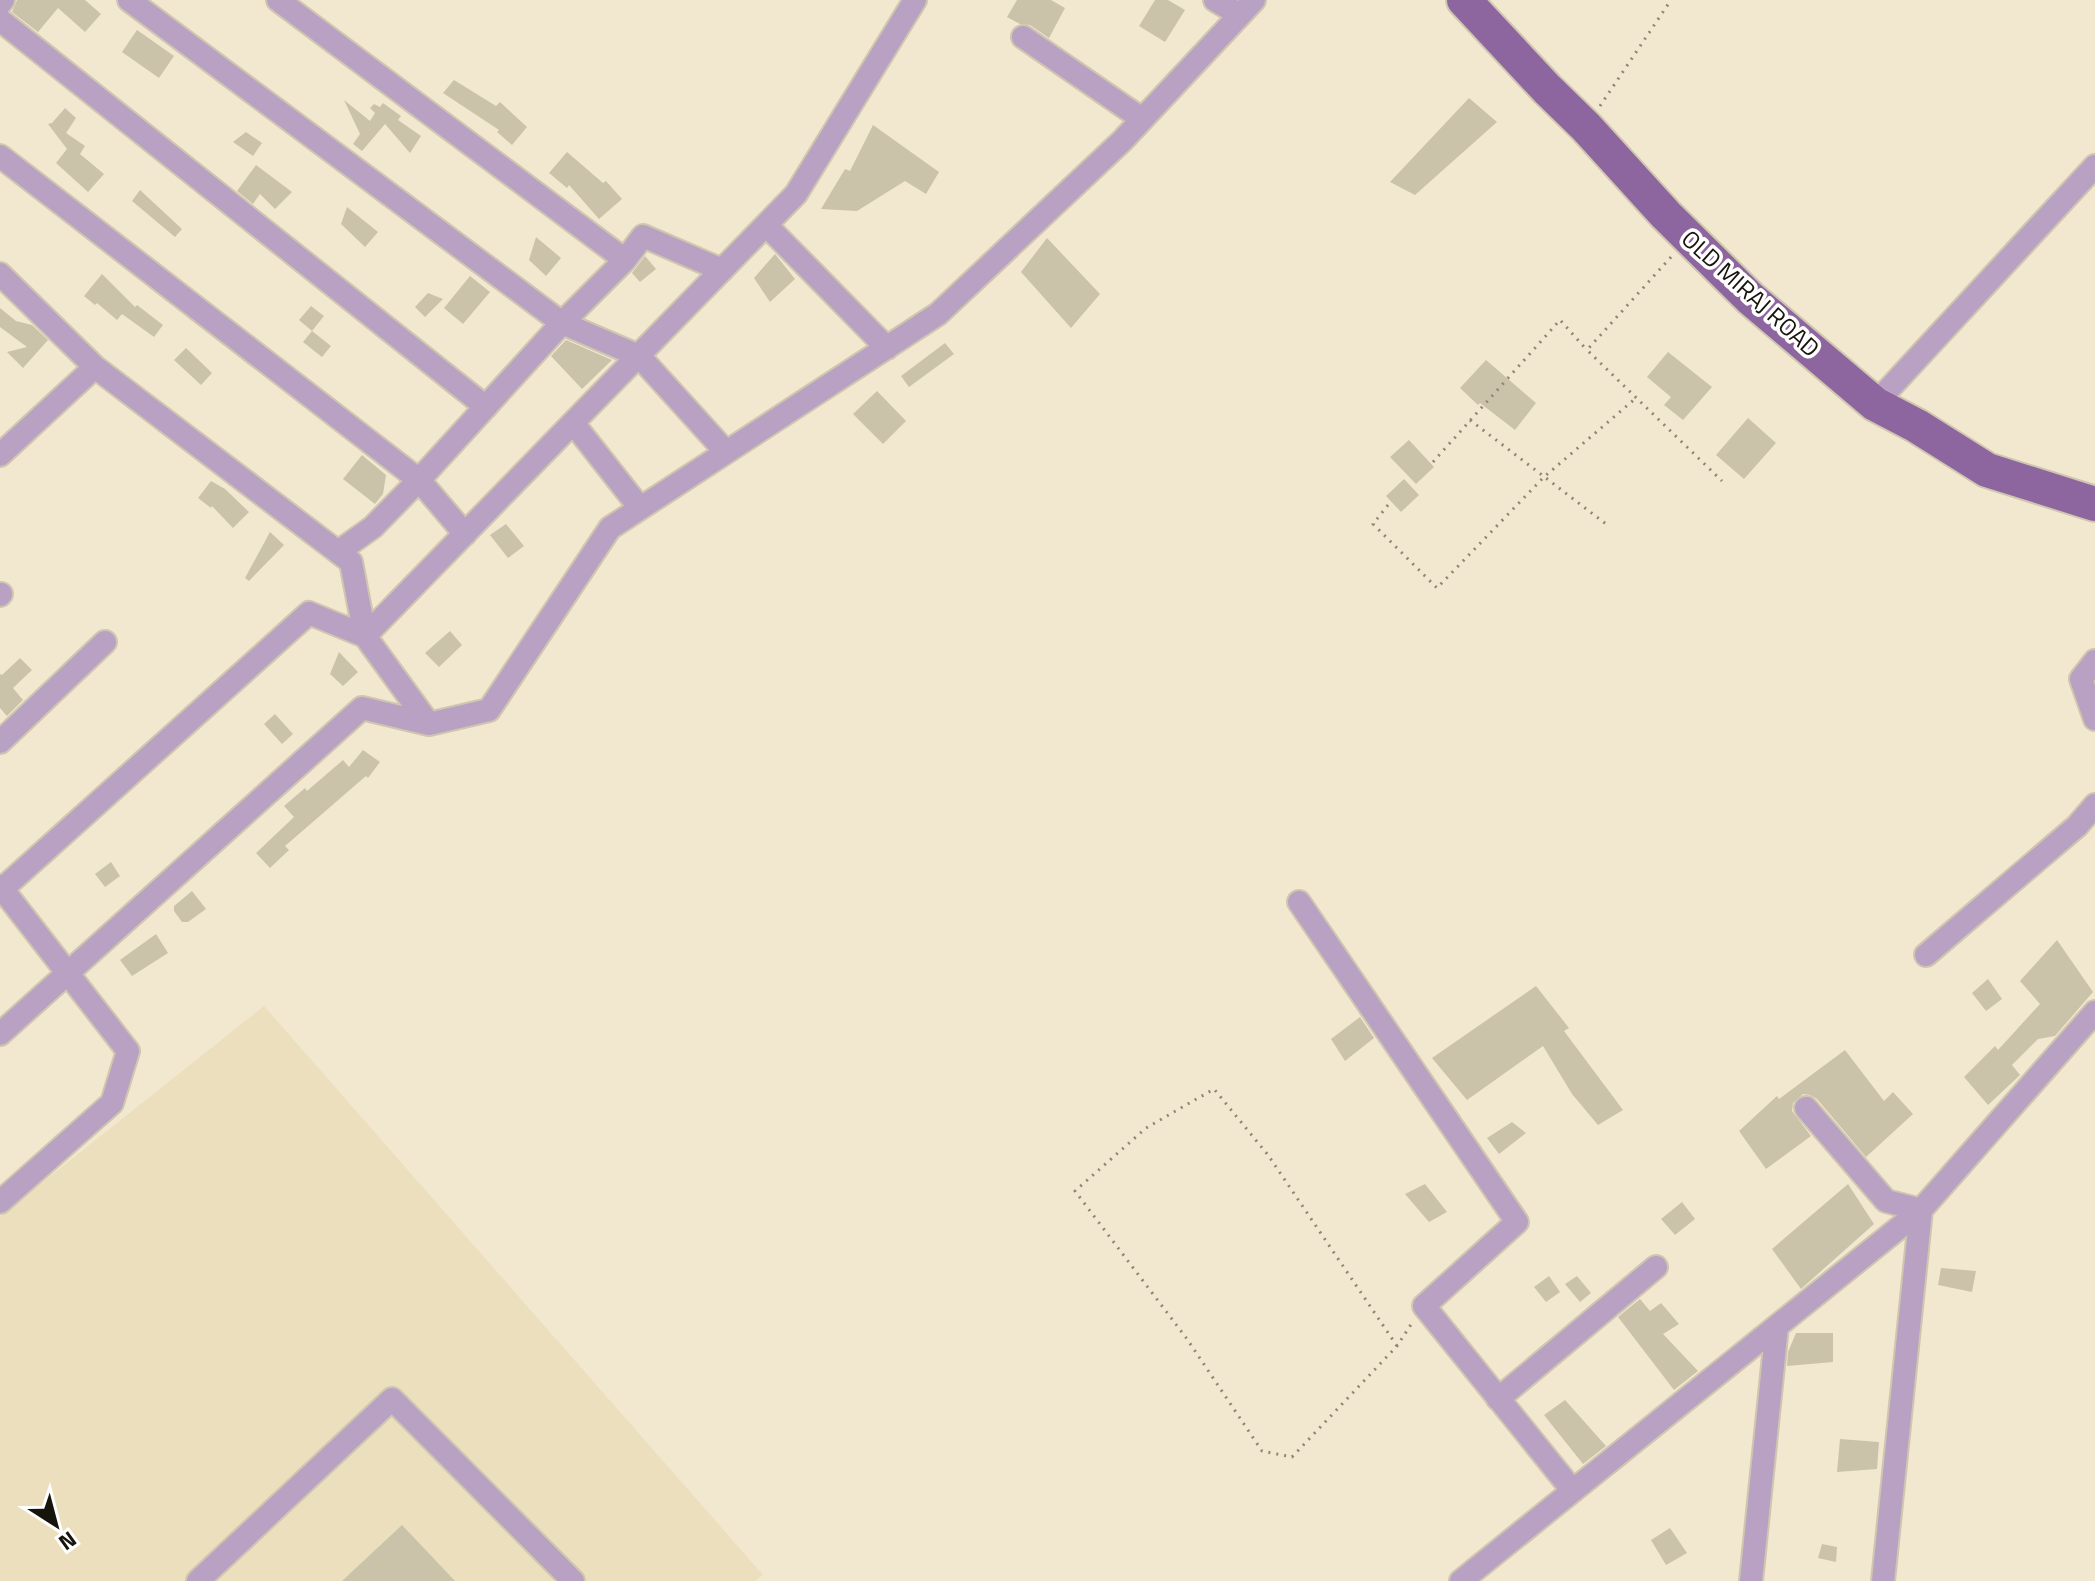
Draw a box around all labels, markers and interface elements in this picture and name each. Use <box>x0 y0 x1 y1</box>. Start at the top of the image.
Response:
street label: OLD MIRAJ ROAD <box>1674 221 1828 365</box>
north arrow <box>16 1485 96 1565</box>
text: N <box>52 1523 84 1559</box>

